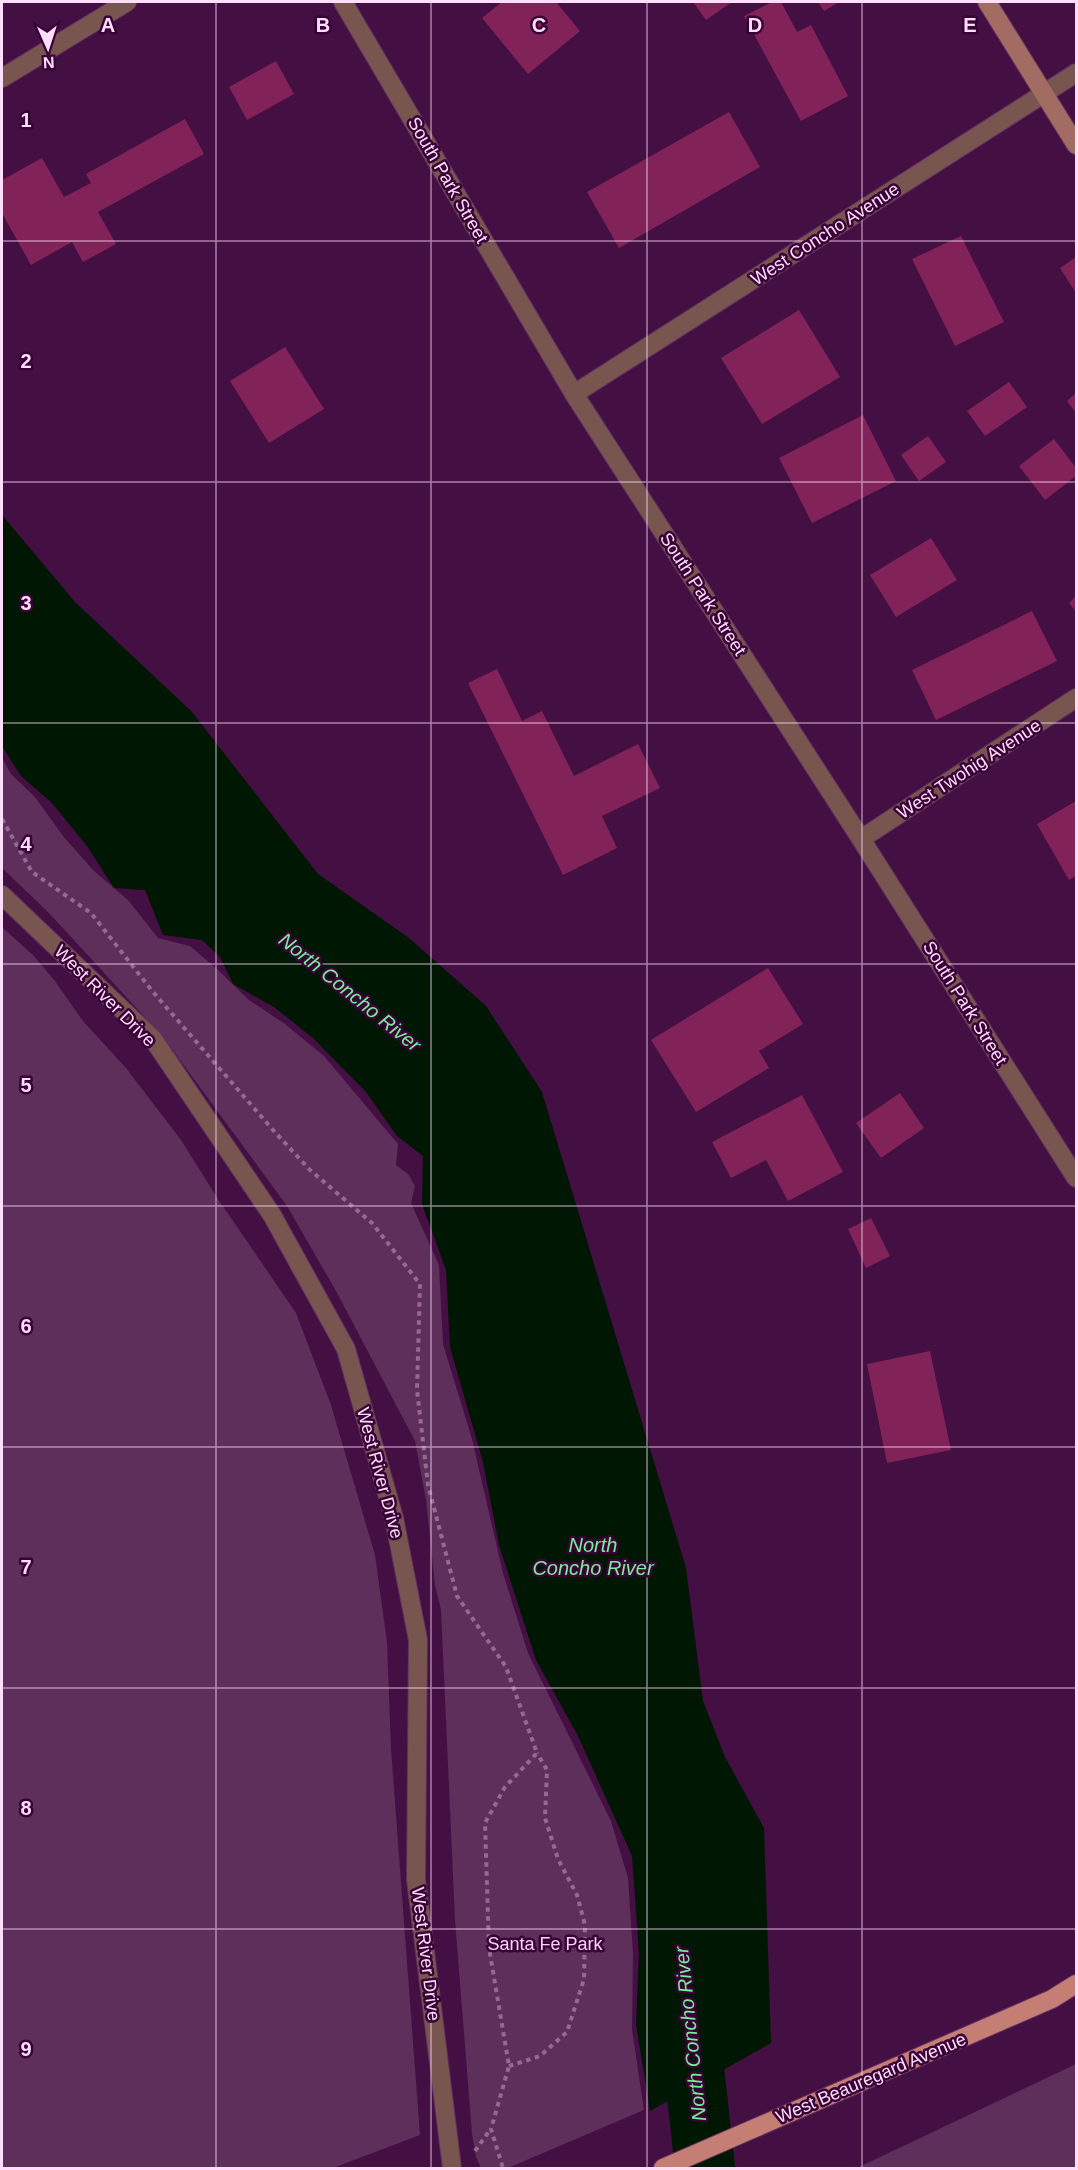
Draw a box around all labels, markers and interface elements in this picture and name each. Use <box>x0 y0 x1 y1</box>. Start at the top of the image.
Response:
text: A <box>101 14 115 36</box>
text: B <box>316 14 330 36</box>
text: C <box>532 14 546 36</box>
text: D <box>748 14 762 36</box>
text: E <box>963 14 977 36</box>
north arrow <box>18 18 78 78</box>
text: N <box>43 54 55 71</box>
text: 1 <box>20 109 32 131</box>
street label: South Park Street <box>404 113 492 247</box>
street label: West Concho Avenue <box>747 179 903 289</box>
text: 2 <box>20 350 32 372</box>
street label: South Park Street <box>656 529 750 659</box>
text: 3 <box>20 592 32 614</box>
street label: West Twohig Avenue <box>893 715 1045 823</box>
text: 4 <box>20 833 32 855</box>
water label: North Concho River <box>275 928 426 1057</box>
street label: South Park Street <box>919 937 1011 1069</box>
street label: West River Drive <box>50 941 160 1051</box>
text: 5 <box>20 1074 32 1096</box>
text: 6 <box>20 1315 32 1337</box>
street label: West River Drive <box>353 1405 407 1541</box>
water label: North Concho River <box>532 1534 655 1579</box>
text: 7 <box>20 1556 32 1578</box>
text: 8 <box>20 1797 32 1819</box>
street label: West River Drive <box>408 1886 444 2022</box>
park label: Santa Fe Park <box>487 1934 604 1954</box>
water label: North Concho River <box>670 1944 710 2122</box>
street label: West Beauregard Avenue <box>773 2029 969 2127</box>
text: 9 <box>20 2038 32 2060</box>

